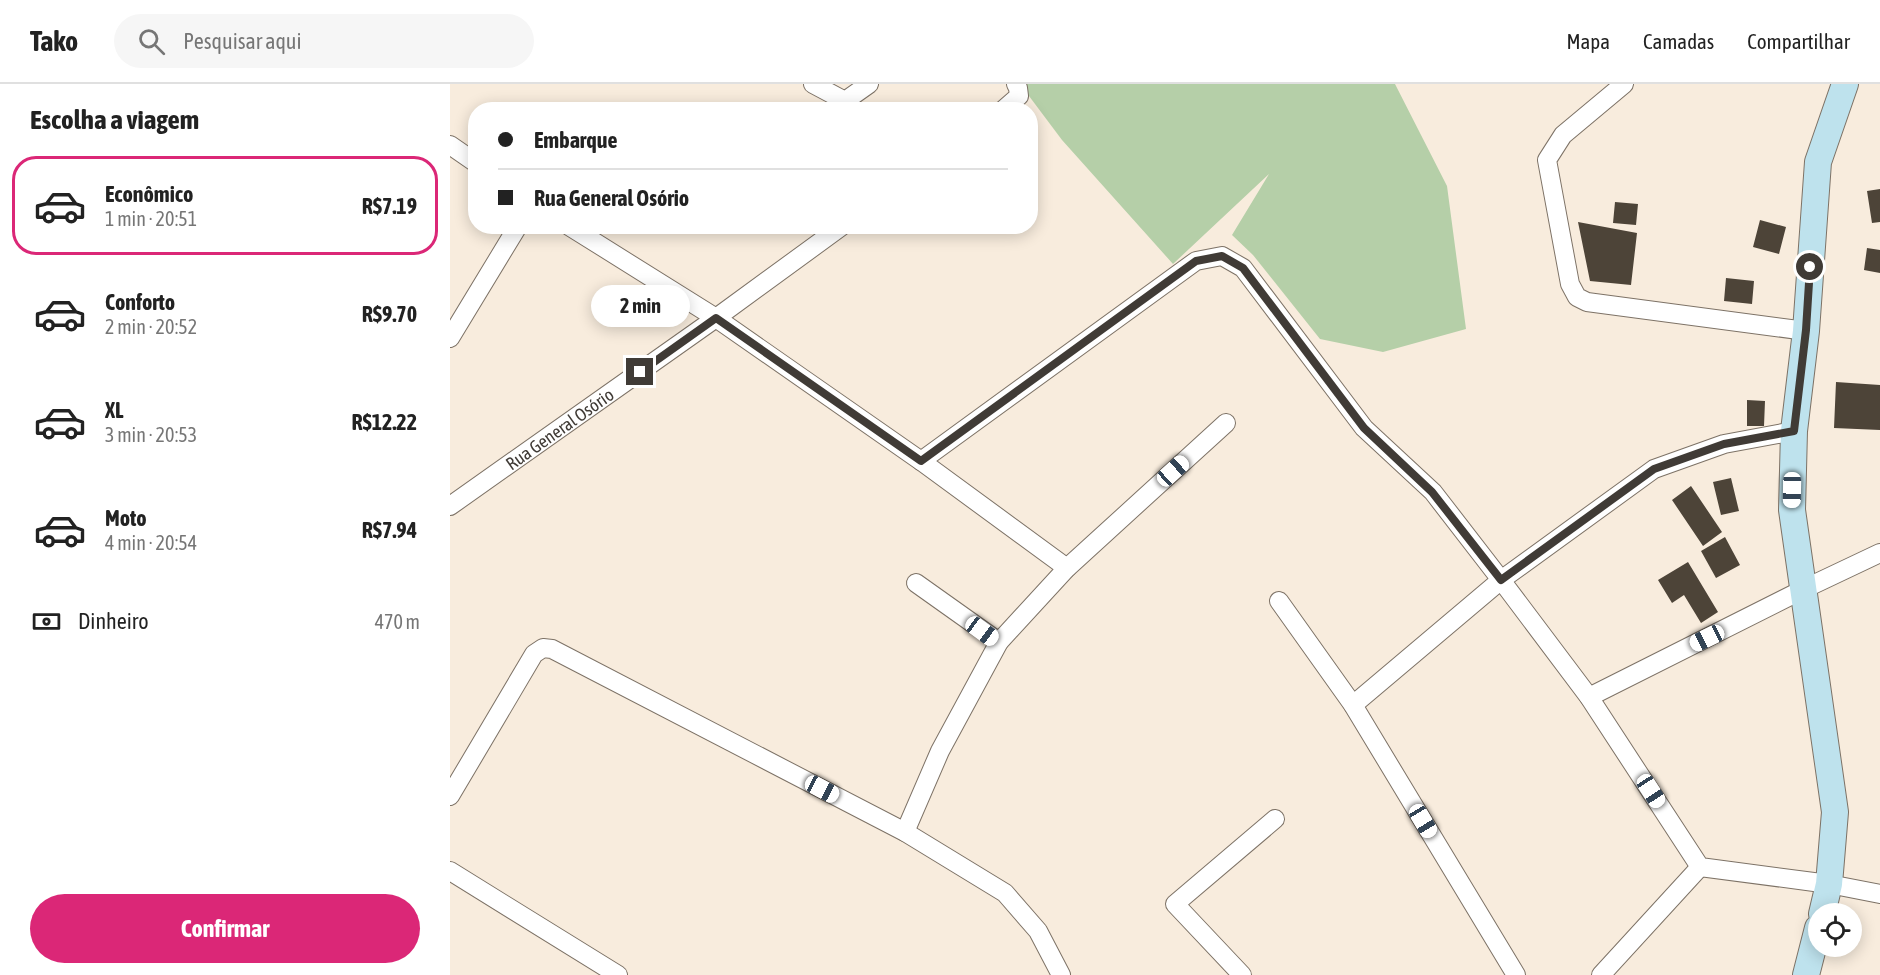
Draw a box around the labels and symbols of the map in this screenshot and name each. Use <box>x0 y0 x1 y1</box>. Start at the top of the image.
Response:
route start <box>1796 253 1823 280</box>
callout: 2 min <box>590 285 690 327</box>
route end <box>626 358 653 385</box>
street label: Rua General Osório <box>501 383 617 474</box>
car <box>1154 452 1192 490</box>
car <box>1783 472 1801 508</box>
car <box>962 613 1002 649</box>
car <box>1687 622 1727 654</box>
car <box>1634 771 1668 811</box>
car <box>802 773 842 805</box>
car <box>1406 801 1440 841</box>

